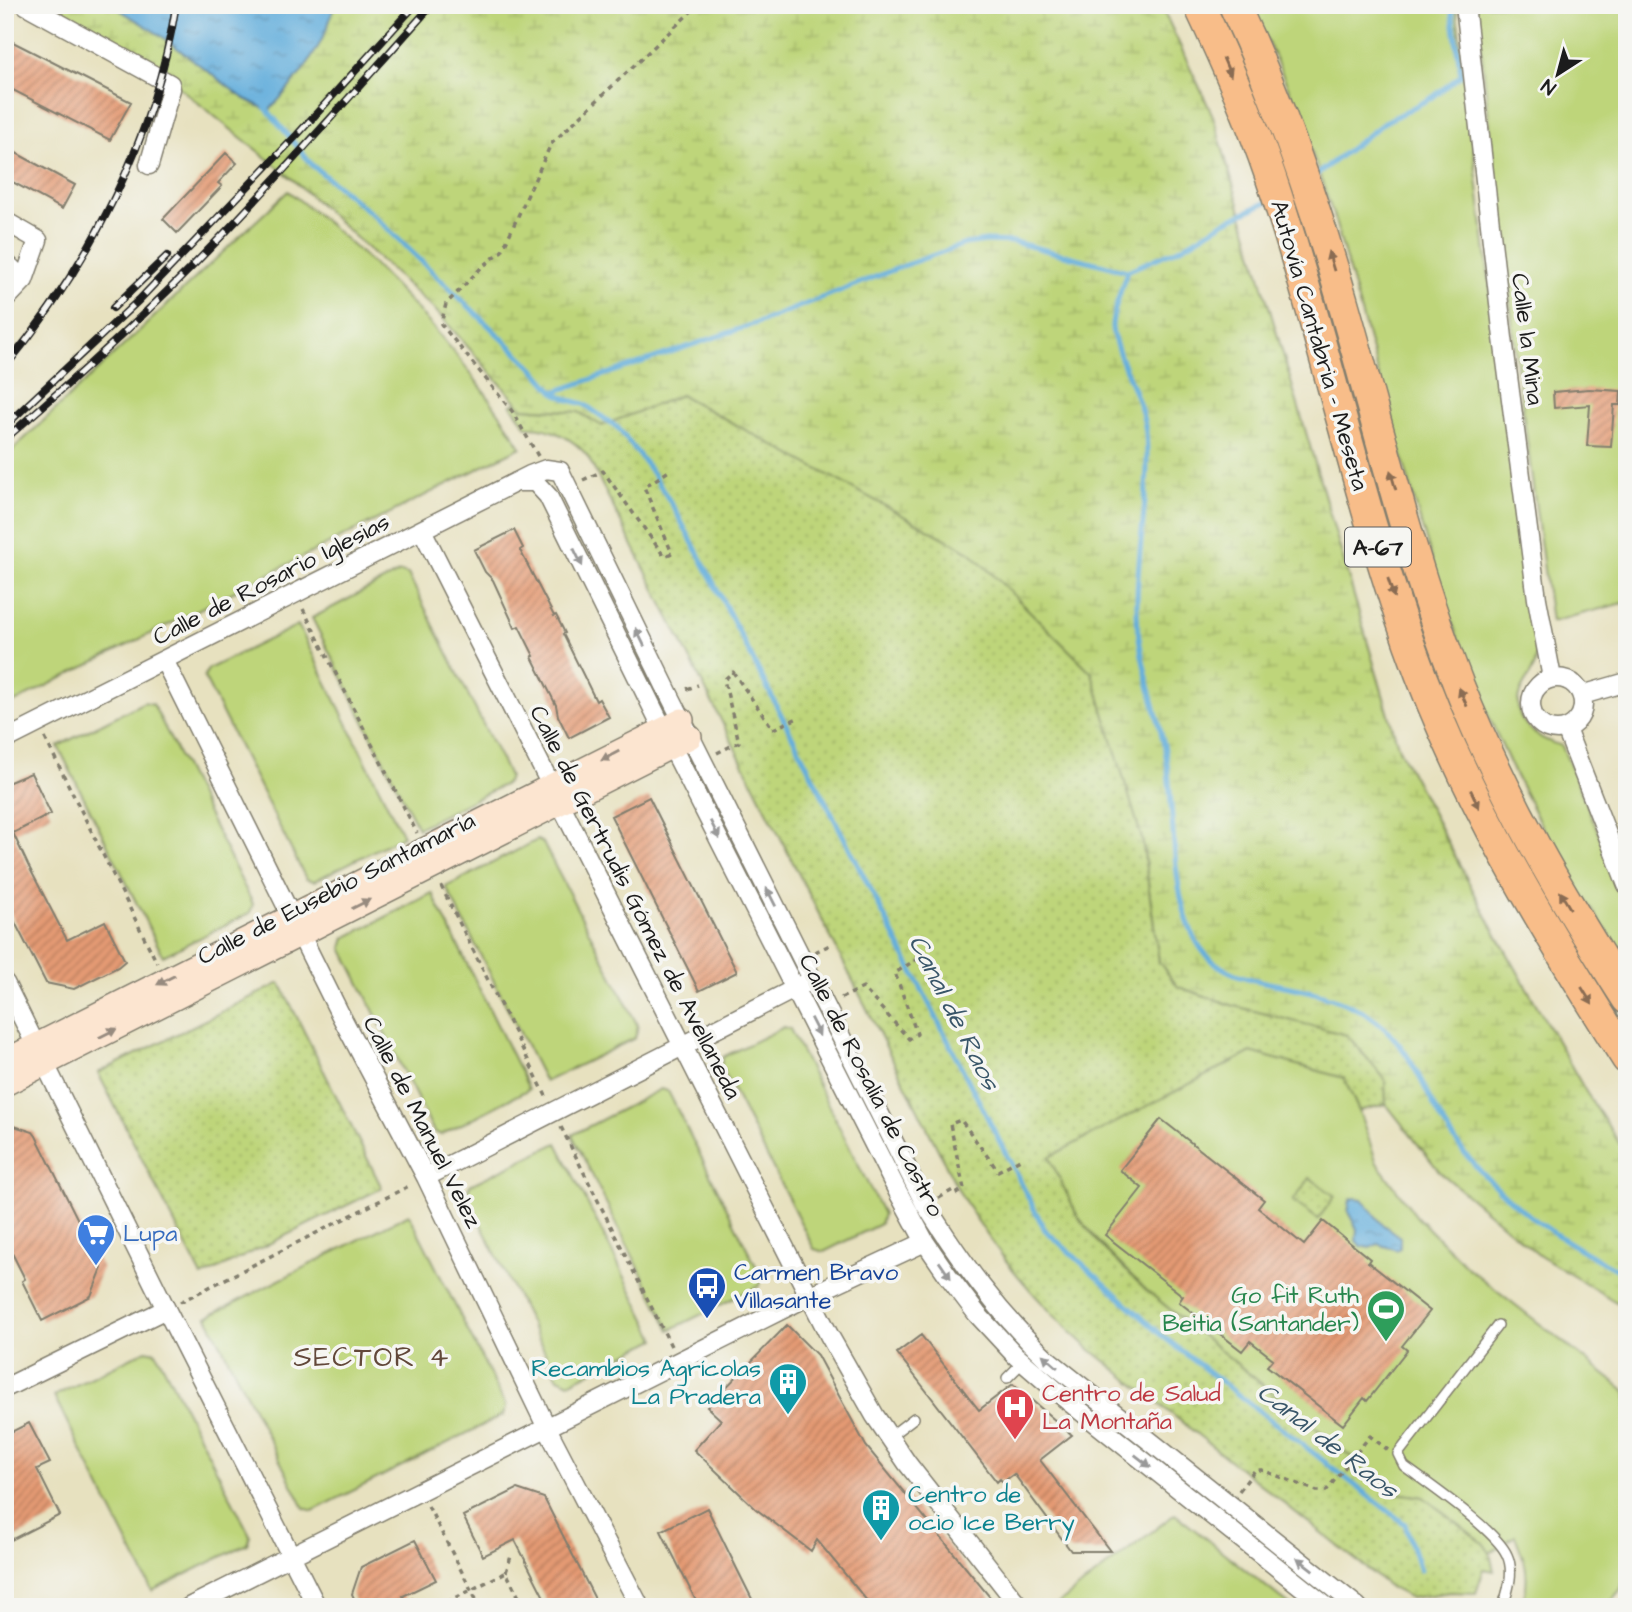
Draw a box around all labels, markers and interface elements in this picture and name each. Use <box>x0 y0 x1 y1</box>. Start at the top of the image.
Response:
north arrow <box>1524 38 1594 108</box>
one-way arrow <box>1222 57 1233 78</box>
text: N <box>1536 72 1562 101</box>
street label: Autovía Cantabria - Meseta <box>1261 196 1377 495</box>
one-way arrow <box>1325 251 1335 272</box>
street label: Calle la Mina <box>1502 271 1552 407</box>
one-way arrow <box>1387 470 1397 491</box>
street label: Calle de Rosario Iglesias <box>147 505 396 655</box>
road number: A-67 <box>1345 527 1411 566</box>
one-way arrow <box>573 547 584 567</box>
one-way arrow <box>1386 577 1396 598</box>
one-way arrow <box>635 627 646 647</box>
one-way arrow <box>1458 686 1469 707</box>
street label: Calle de Gertrudis Gómez de Avellaneda <box>521 700 750 1105</box>
one-way arrow <box>600 751 620 762</box>
one-way arrow <box>1469 789 1481 809</box>
street label: Calle de Eusebio Santamaría <box>192 804 481 974</box>
one-way arrow <box>708 821 720 841</box>
one-way arrow <box>765 887 776 907</box>
one-way arrow <box>1559 890 1572 909</box>
one-way arrow <box>351 899 371 910</box>
water label: Canal de Raos <box>900 929 1010 1098</box>
street label: Calle de Rosalía de Castro <box>790 948 953 1223</box>
one-way arrow <box>155 974 175 986</box>
one-way arrow <box>1581 987 1594 1006</box>
street label: Calle de Manuel Velez <box>354 1011 490 1234</box>
one-way arrow <box>809 1017 820 1037</box>
one-way arrow <box>98 1028 118 1039</box>
supermarket icon: Lupa <box>75 1212 117 1267</box>
place label: Lupa <box>123 1217 177 1251</box>
place label: Carmen Bravo Villasante <box>734 1256 899 1318</box>
one-way arrow <box>938 1261 952 1279</box>
bus stop icon: Carmen Bravo Villasante <box>686 1265 728 1320</box>
place label: Go fit Ruth Beitia (Santander) <box>1163 1279 1359 1341</box>
sports icon: Go fit Ruth Beitia (Santander) <box>1365 1288 1407 1343</box>
district label: SECTOR 4 <box>294 1338 450 1377</box>
place label: Recambios Agrícolas La Pradera <box>531 1352 761 1414</box>
one-way arrow <box>1042 1354 1059 1369</box>
building icon: Recambios Agrícolas La Pradera <box>767 1361 809 1416</box>
water label: Canal de Raos <box>1249 1374 1407 1508</box>
place label: Centro de Salud La Montaña <box>1042 1377 1221 1439</box>
hospital icon: Centro de Salud La Montaña <box>994 1386 1036 1441</box>
one-way arrow <box>1134 1453 1152 1468</box>
place label: Centro de ocio Ice Berry <box>908 1478 1075 1541</box>
building icon: Centro de ocio Ice Berry <box>860 1487 902 1542</box>
one-way arrow <box>1296 1557 1314 1572</box>

